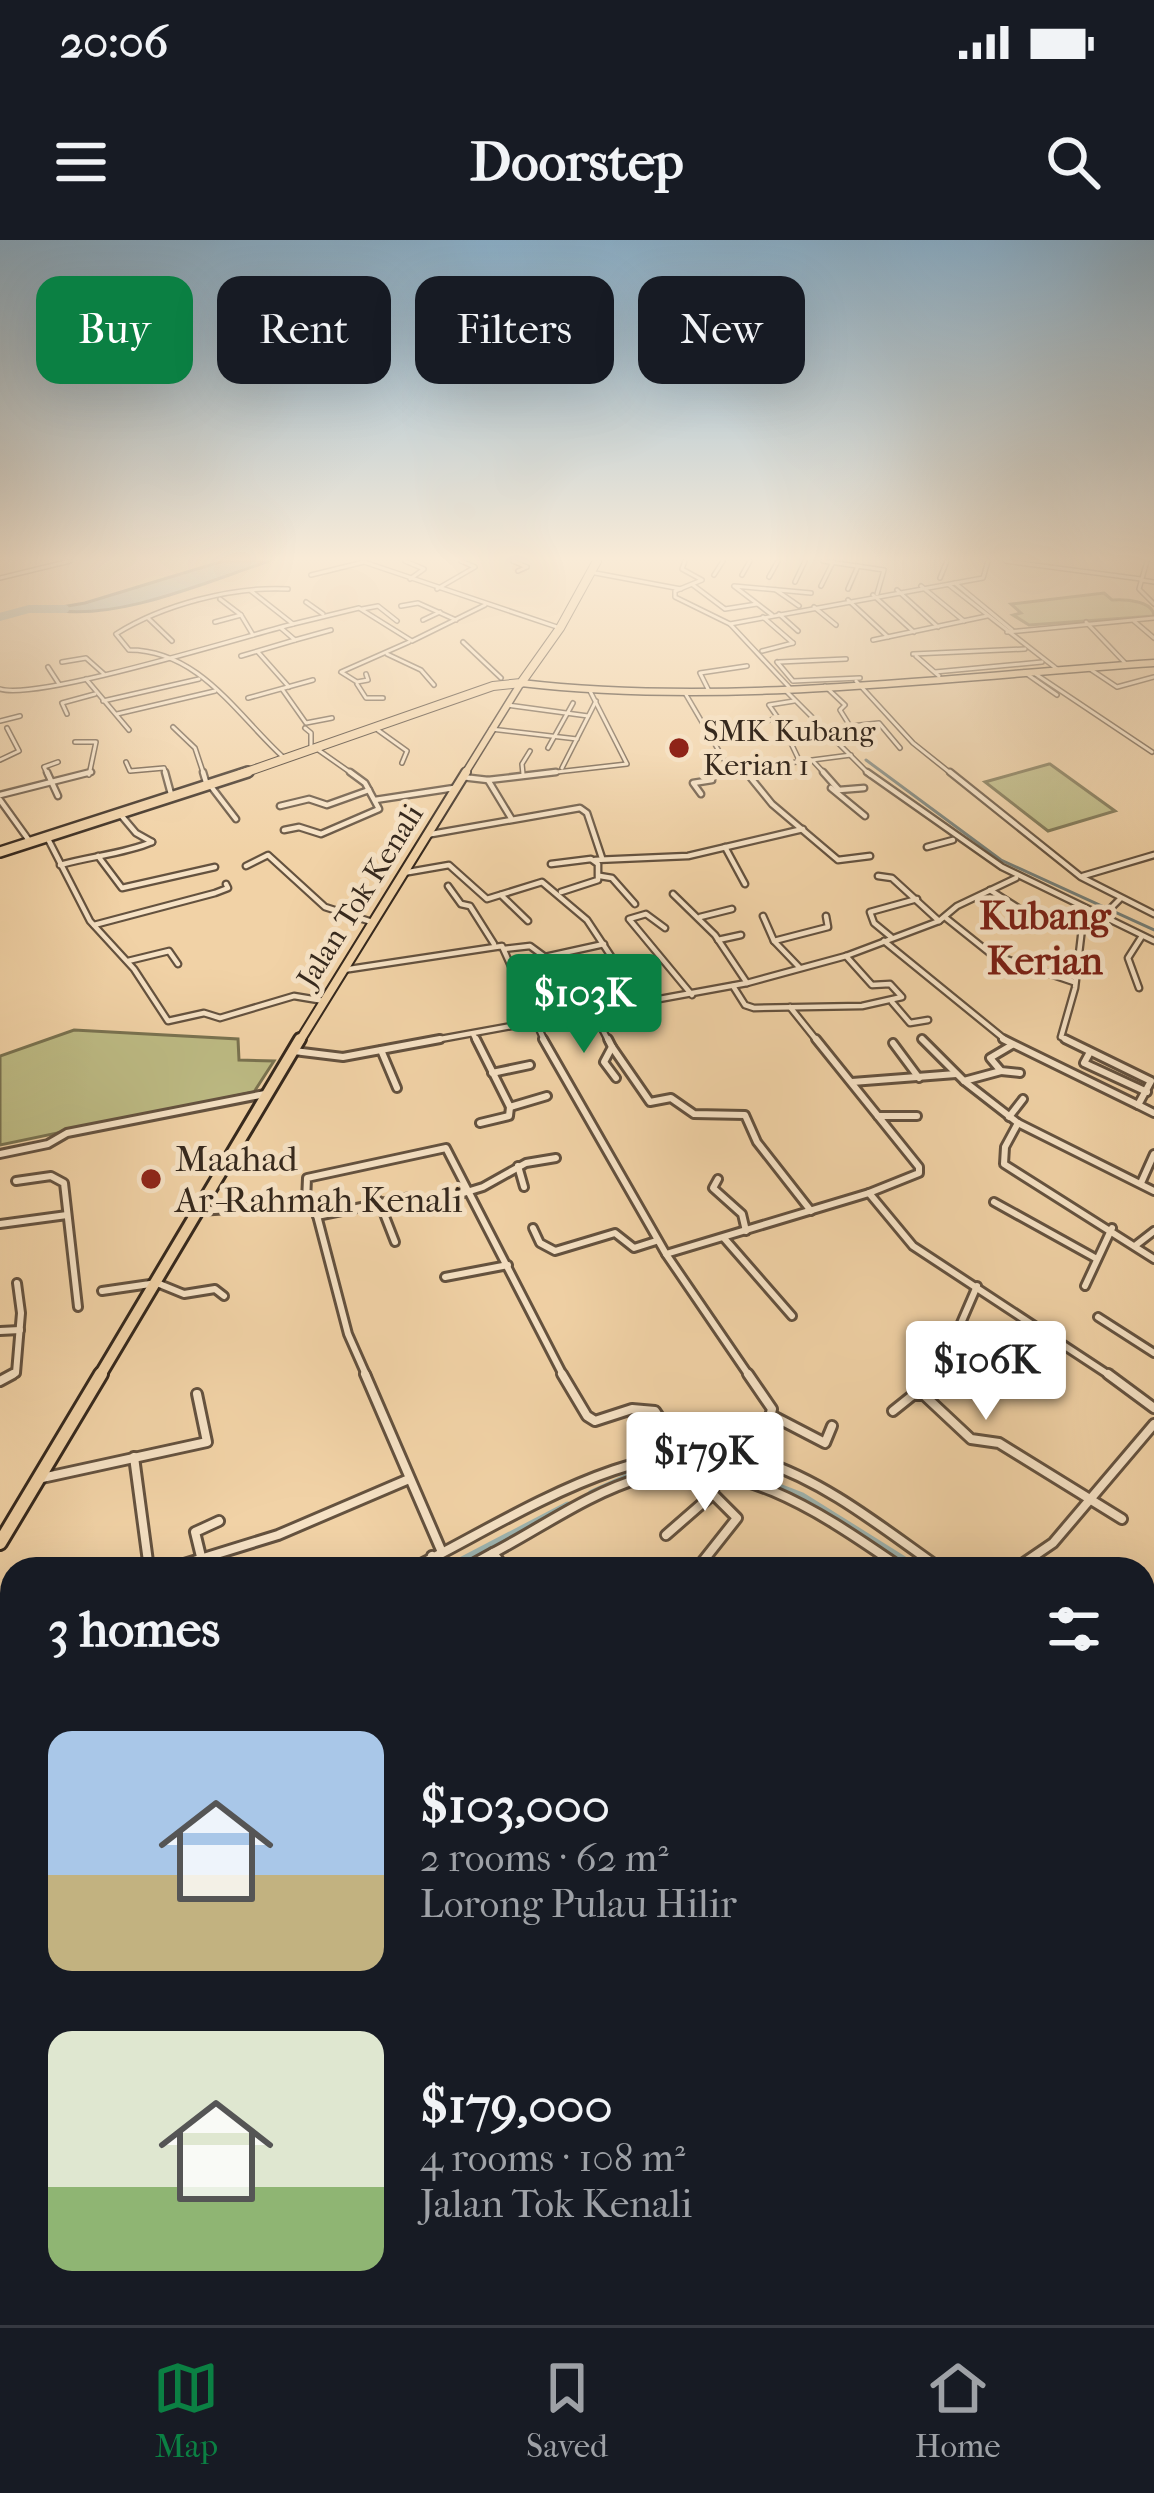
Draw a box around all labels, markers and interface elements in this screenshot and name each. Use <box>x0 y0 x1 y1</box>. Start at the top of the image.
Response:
text: 20:06 <box>60 16 168 69</box>
icon: menu <box>48 129 114 195</box>
icon: search <box>1040 129 1106 195</box>
text: Doorstep <box>470 131 684 194</box>
chip: Buy <box>36 276 193 384</box>
chip: Rent <box>217 276 391 384</box>
chip: Filters <box>415 276 614 384</box>
chip: New <box>638 276 805 384</box>
place label: SMK Kubang Kerian 1 <box>703 714 876 783</box>
marker: SMK Kubang Kerian 1 <box>666 735 692 761</box>
street label: Jalan Tok Kenali <box>289 798 431 996</box>
district label: Kubang Kerian <box>979 893 1112 984</box>
pin: $103K <box>500 954 668 1056</box>
text: $103K <box>533 970 635 1016</box>
place label: Maahad Ar-Rahmah Kenali <box>173 1138 463 1221</box>
marker: Maahad Ar-Rahmah Kenali <box>138 1166 164 1192</box>
pin: $106K <box>902 1321 1070 1423</box>
text: $106K <box>933 1337 1039 1383</box>
pin: $179K <box>621 1412 789 1514</box>
text: $179K <box>653 1428 757 1474</box>
icon: filters <box>1041 1596 1107 1662</box>
text: 3 homes <box>48 1599 220 1659</box>
text: $103,000 <box>420 1775 610 1835</box>
icon: home <box>144 1779 288 1923</box>
text: 2 rooms · 62 m² <box>420 1835 669 1881</box>
text: Lorong Pulau Hilir <box>420 1881 737 1927</box>
text: $179,000 <box>420 2075 613 2135</box>
icon: home <box>144 2079 288 2223</box>
text: 4 rooms · 108 m² <box>420 2135 685 2181</box>
text: Jalan Tok Kenali <box>420 2181 692 2227</box>
tab: Map <box>153 2355 219 2466</box>
tab: Saved <box>526 2355 608 2466</box>
tab: Home <box>915 2355 1001 2466</box>

